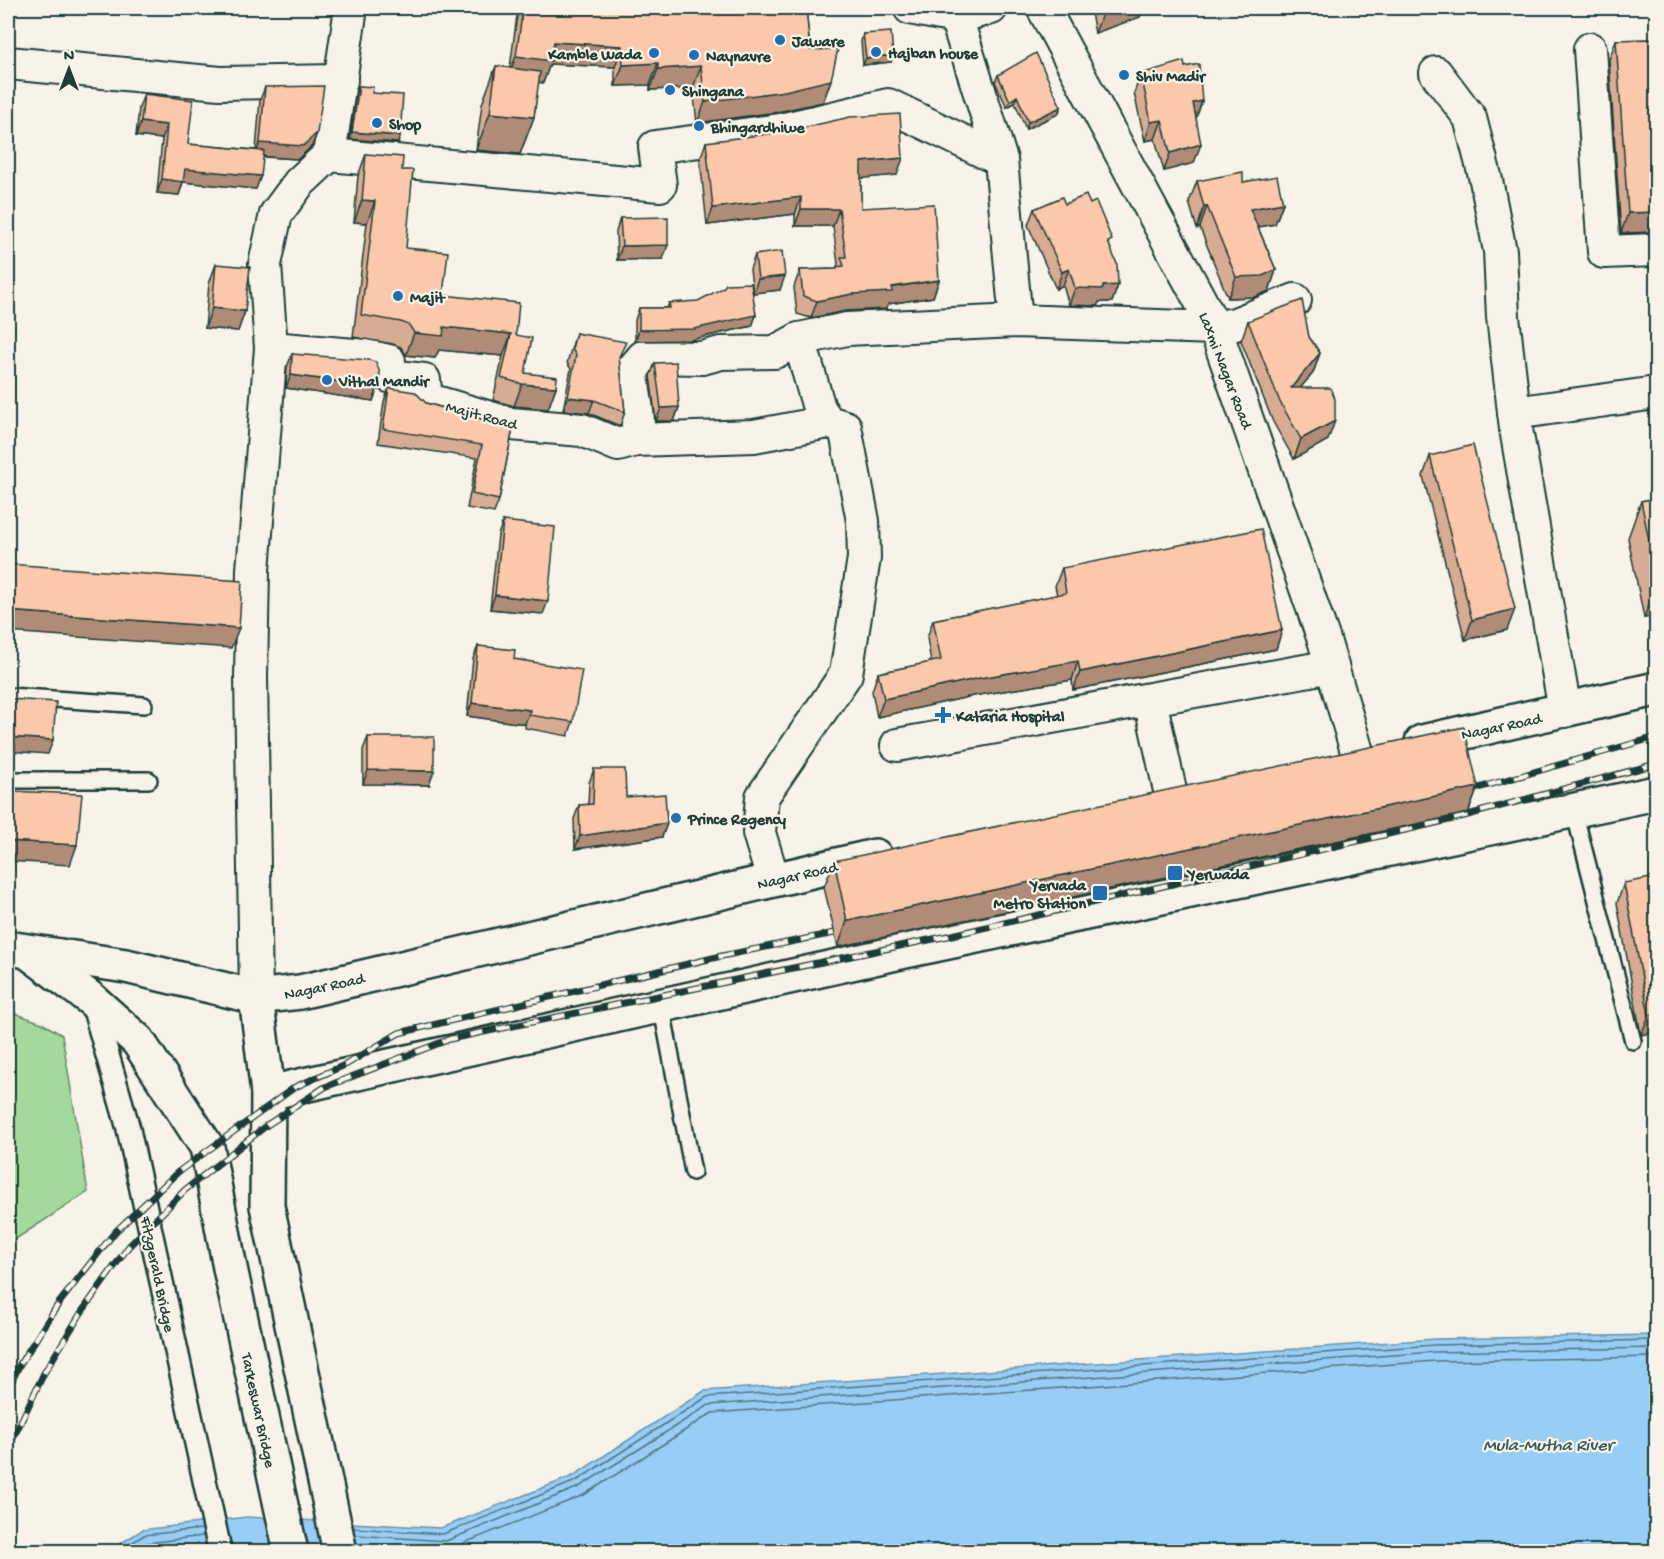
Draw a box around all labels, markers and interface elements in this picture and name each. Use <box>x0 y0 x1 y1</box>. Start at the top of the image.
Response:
marker: Jaware <box>773 33 787 47</box>
place label: Jaware <box>791 34 845 53</box>
north arrow <box>39 39 99 99</box>
marker: Hajban house <box>869 45 883 59</box>
marker: Kamble Wada <box>647 46 661 60</box>
place label: Hajban house <box>888 46 979 65</box>
place label: Kamble Wada <box>547 47 643 66</box>
text: N <box>64 48 75 67</box>
marker: Naynavre <box>687 48 701 62</box>
place label: Naynavre <box>706 49 771 68</box>
marker: Shiv Madir <box>1117 68 1131 82</box>
place label: Shiv Madir <box>1136 69 1207 88</box>
marker: Shingana <box>663 83 677 97</box>
place label: Shingana <box>682 84 745 103</box>
marker: Shop <box>370 116 384 130</box>
place label: Shop <box>389 117 421 136</box>
marker: Bhingardhiwe <box>692 119 706 133</box>
place label: Bhingardhiwe <box>710 120 805 139</box>
marker: Majit <box>391 289 405 303</box>
place label: Majit <box>410 290 446 309</box>
street label: Laxmi Nagar Road <box>1193 310 1255 434</box>
marker: Vithal Mandir <box>320 373 334 387</box>
place label: Vithal Mandir <box>338 374 431 393</box>
street label: Majit Road <box>443 399 521 436</box>
marker: Kataria Hospital <box>934 706 952 724</box>
place label: Kataria Hospital <box>955 709 1065 728</box>
street label: Nagar Road <box>1460 710 1545 746</box>
marker: Prince Regency <box>669 811 683 825</box>
place label: Prince Regency <box>687 812 786 831</box>
street label: Nagar Road <box>756 859 841 896</box>
marker: Yerwada <box>1166 864 1184 882</box>
place label: Yerwada <box>1186 867 1250 886</box>
place label: Yervada Metro Station <box>994 878 1087 915</box>
marker: Yervada Metro Station <box>1091 884 1109 902</box>
street label: Nagar Road <box>283 970 368 1006</box>
street label: Fitzgerald Bridge <box>134 1214 177 1335</box>
street label: Tarkeswar Bridge <box>235 1351 278 1471</box>
water label: Mula-Mutha River <box>1483 1436 1616 1457</box>

